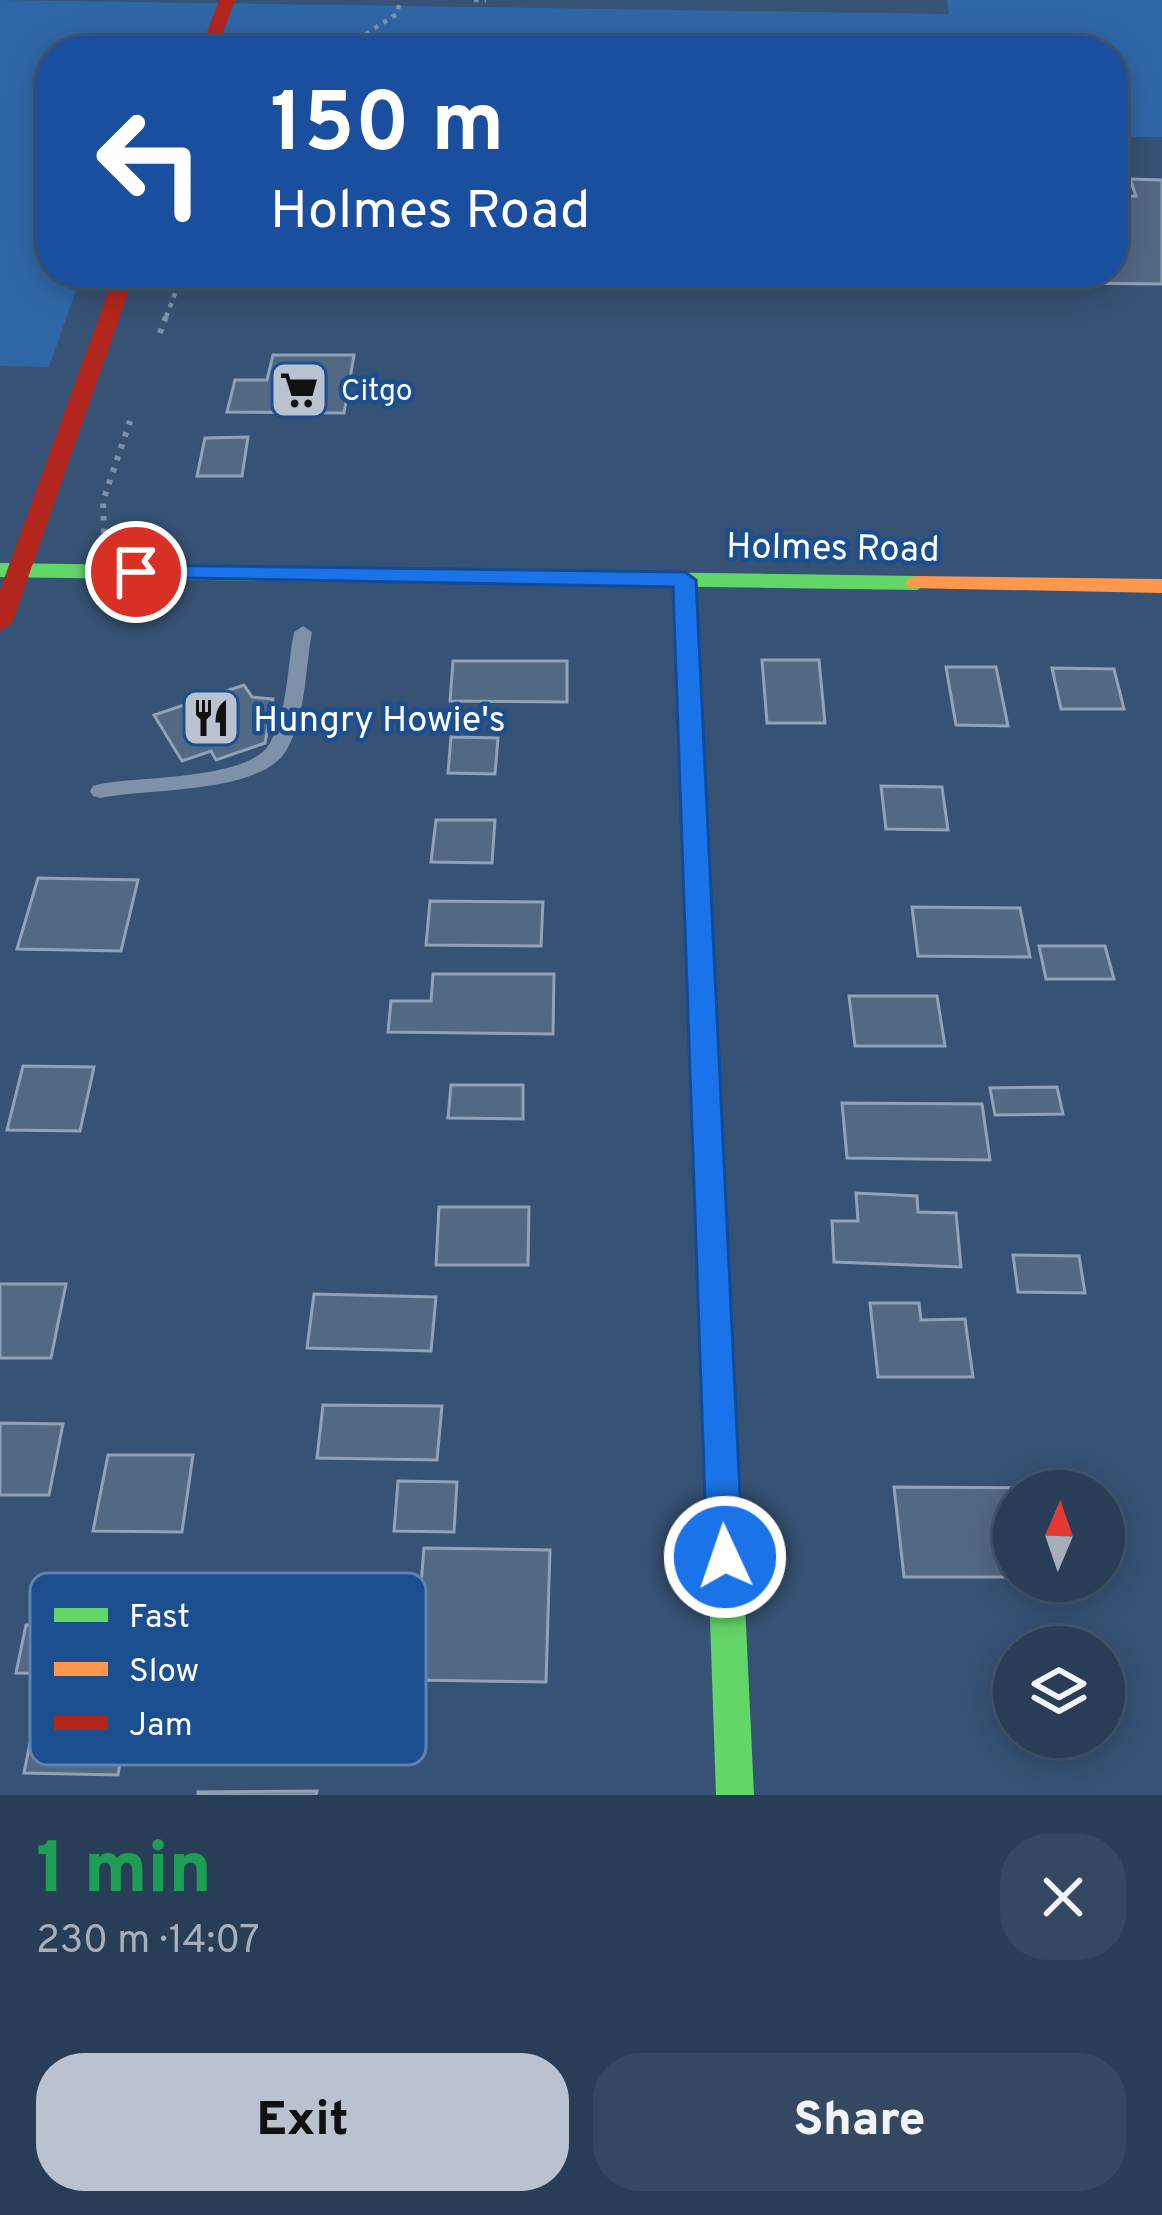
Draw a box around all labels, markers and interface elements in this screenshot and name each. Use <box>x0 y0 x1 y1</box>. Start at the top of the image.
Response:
text: 150 m <box>270 75 505 181</box>
icon: left <box>72 84 228 240</box>
text: Holmes Road <box>270 179 590 248</box>
supermarket icon: Citgo <box>268 359 330 421</box>
place label: Citgo <box>341 374 413 411</box>
pin <box>85 521 187 623</box>
street label: Holmes Road <box>726 525 940 575</box>
icon: arrive <box>103 539 169 605</box>
restaurant icon: Hungry Howie's <box>180 687 242 749</box>
place label: Hungry Howie's <box>253 699 506 745</box>
north arrow <box>993 1470 1125 1602</box>
map controls <box>993 1470 1125 1758</box>
position arrow <box>662 1494 788 1620</box>
legend <box>30 1573 426 1765</box>
text: Fast <box>129 1598 190 1640</box>
button: layers <box>993 1626 1125 1758</box>
text: Slow <box>129 1652 199 1694</box>
text: Jam <box>129 1706 193 1748</box>
text: 1 min <box>36 1827 212 1919</box>
button: close <box>1000 1834 1126 1960</box>
text: 230 m · 14:07 <box>36 1918 260 1967</box>
button: Exit <box>36 2053 569 2191</box>
button: Share <box>593 2053 1126 2191</box>

